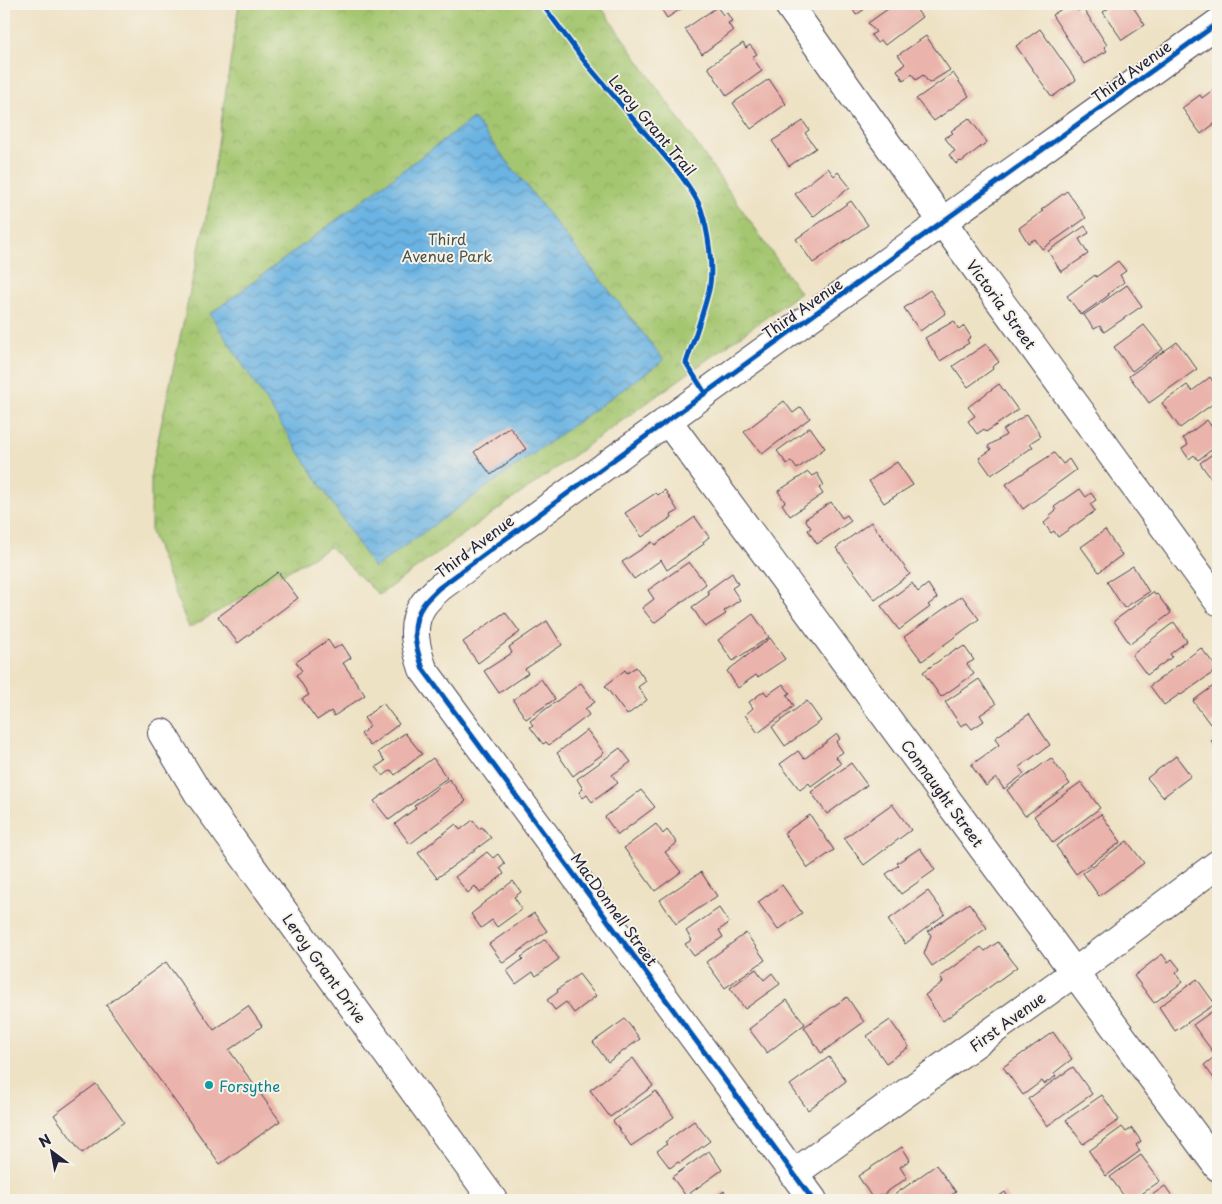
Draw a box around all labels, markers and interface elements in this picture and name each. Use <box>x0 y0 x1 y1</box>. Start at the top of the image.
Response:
street label: Third Avenue <box>1086 34 1176 108</box>
street label: Leroy Grant Trail <box>604 69 702 181</box>
park label: Third Avenue Park <box>402 227 492 267</box>
street label: Victoria Street <box>962 254 1042 354</box>
street label: Third Avenue <box>757 272 847 344</box>
street label: Third Avenue <box>430 509 518 583</box>
street label: Connaught Street <box>896 734 990 852</box>
street label: MacDonnell Street <box>566 848 664 970</box>
street label: Leroy Grant Drive <box>277 909 373 1028</box>
street label: First Avenue <box>964 986 1050 1056</box>
place label: Forsythe <box>219 1074 280 1097</box>
marker: Forsythe <box>203 1079 215 1091</box>
north arrow <box>28 1126 78 1176</box>
text: N <box>35 1129 55 1152</box>

